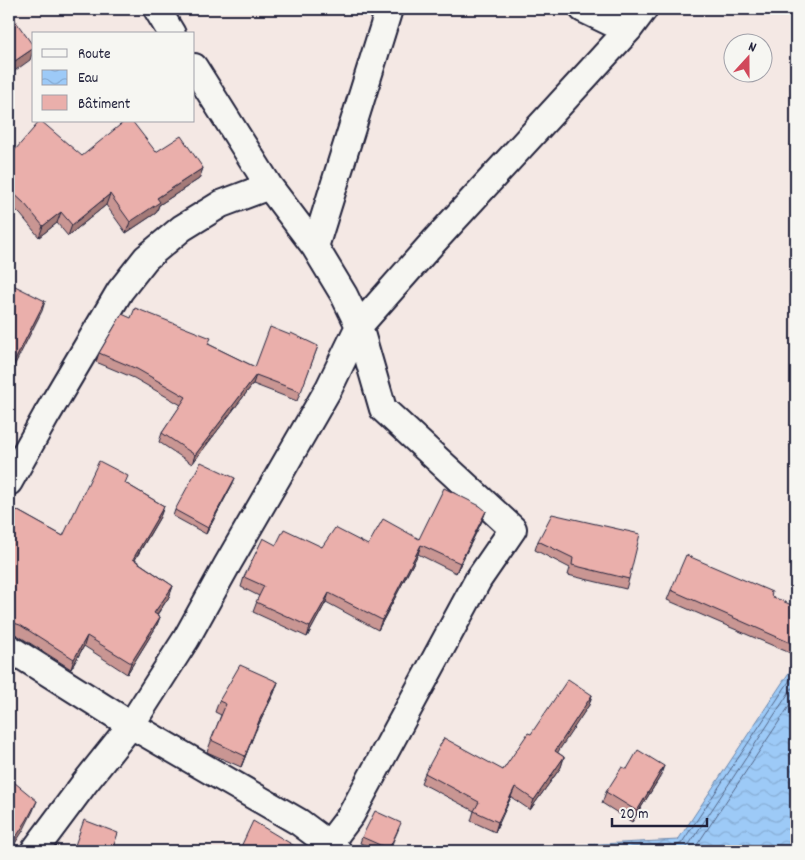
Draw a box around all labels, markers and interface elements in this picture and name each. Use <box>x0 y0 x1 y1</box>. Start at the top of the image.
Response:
legend <box>32 32 195 122</box>
north arrow <box>722 32 772 82</box>
text: N <box>745 37 759 58</box>
text: Route <box>78 44 111 66</box>
text: Eau <box>78 68 98 90</box>
text: Bâtiment <box>78 94 131 116</box>
scale bar <box>612 795 708 827</box>
text: 20 m <box>620 804 648 826</box>

